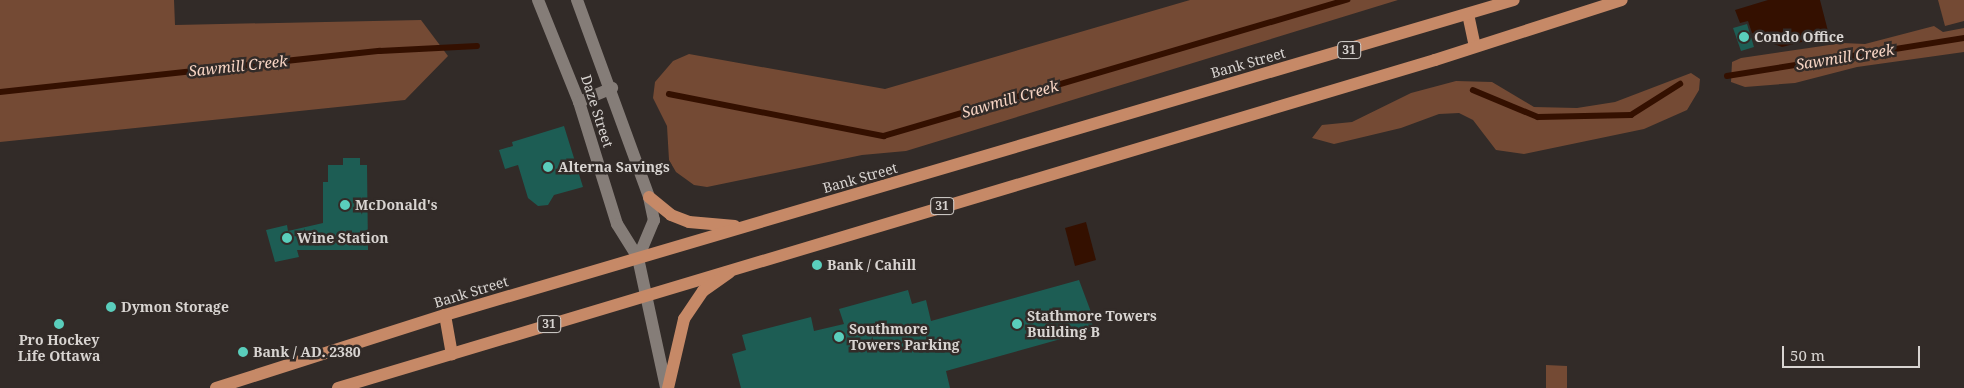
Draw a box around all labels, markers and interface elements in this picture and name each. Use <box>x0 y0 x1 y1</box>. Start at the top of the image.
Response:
place label: Condo Office <box>1754 29 1844 45</box>
marker: Condo Office <box>1738 31 1750 43</box>
road number: 31 <box>1336 40 1362 60</box>
water label: Sawmill Creek <box>1794 40 1896 74</box>
street label: Bank Street <box>1209 44 1287 82</box>
water label: Sawmill Creek <box>188 52 288 80</box>
street label: Daze Street <box>577 73 617 149</box>
water label: Sawmill Creek <box>960 77 1060 121</box>
place label: Alterna Savings <box>558 159 670 175</box>
street label: Bank Street <box>821 159 899 197</box>
marker: Alterna Savings <box>542 161 554 173</box>
place label: McDonald's <box>355 197 438 213</box>
road number: 31 <box>930 197 954 216</box>
marker: McDonald's <box>339 199 351 211</box>
place label: Wine Station <box>297 230 389 246</box>
marker: Wine Station <box>281 232 293 244</box>
place label: Bank / Cahill <box>827 257 916 273</box>
marker: Bank / Cahill <box>811 259 823 271</box>
street label: Bank Street <box>432 273 510 311</box>
place label: Dymon Storage <box>121 299 229 315</box>
marker: Dymon Storage <box>105 301 117 313</box>
place label: Stathmore Towers Building B <box>1027 308 1157 341</box>
road number: 31 <box>536 314 562 334</box>
marker: Pro Hockey Life Ottawa <box>53 318 65 330</box>
marker: Stathmore Towers Building B <box>1011 318 1023 330</box>
place label: Southmore Towers Parking <box>849 321 960 354</box>
marker: Southmore Towers Parking <box>833 331 845 343</box>
place label: Pro Hockey Life Ottawa <box>18 332 100 364</box>
scale bar <box>1784 336 1922 368</box>
place label: Bank / AD. 2380 <box>253 344 361 360</box>
text: 50 m <box>1790 345 1825 365</box>
marker: Bank / AD. 2380 <box>237 346 249 358</box>

